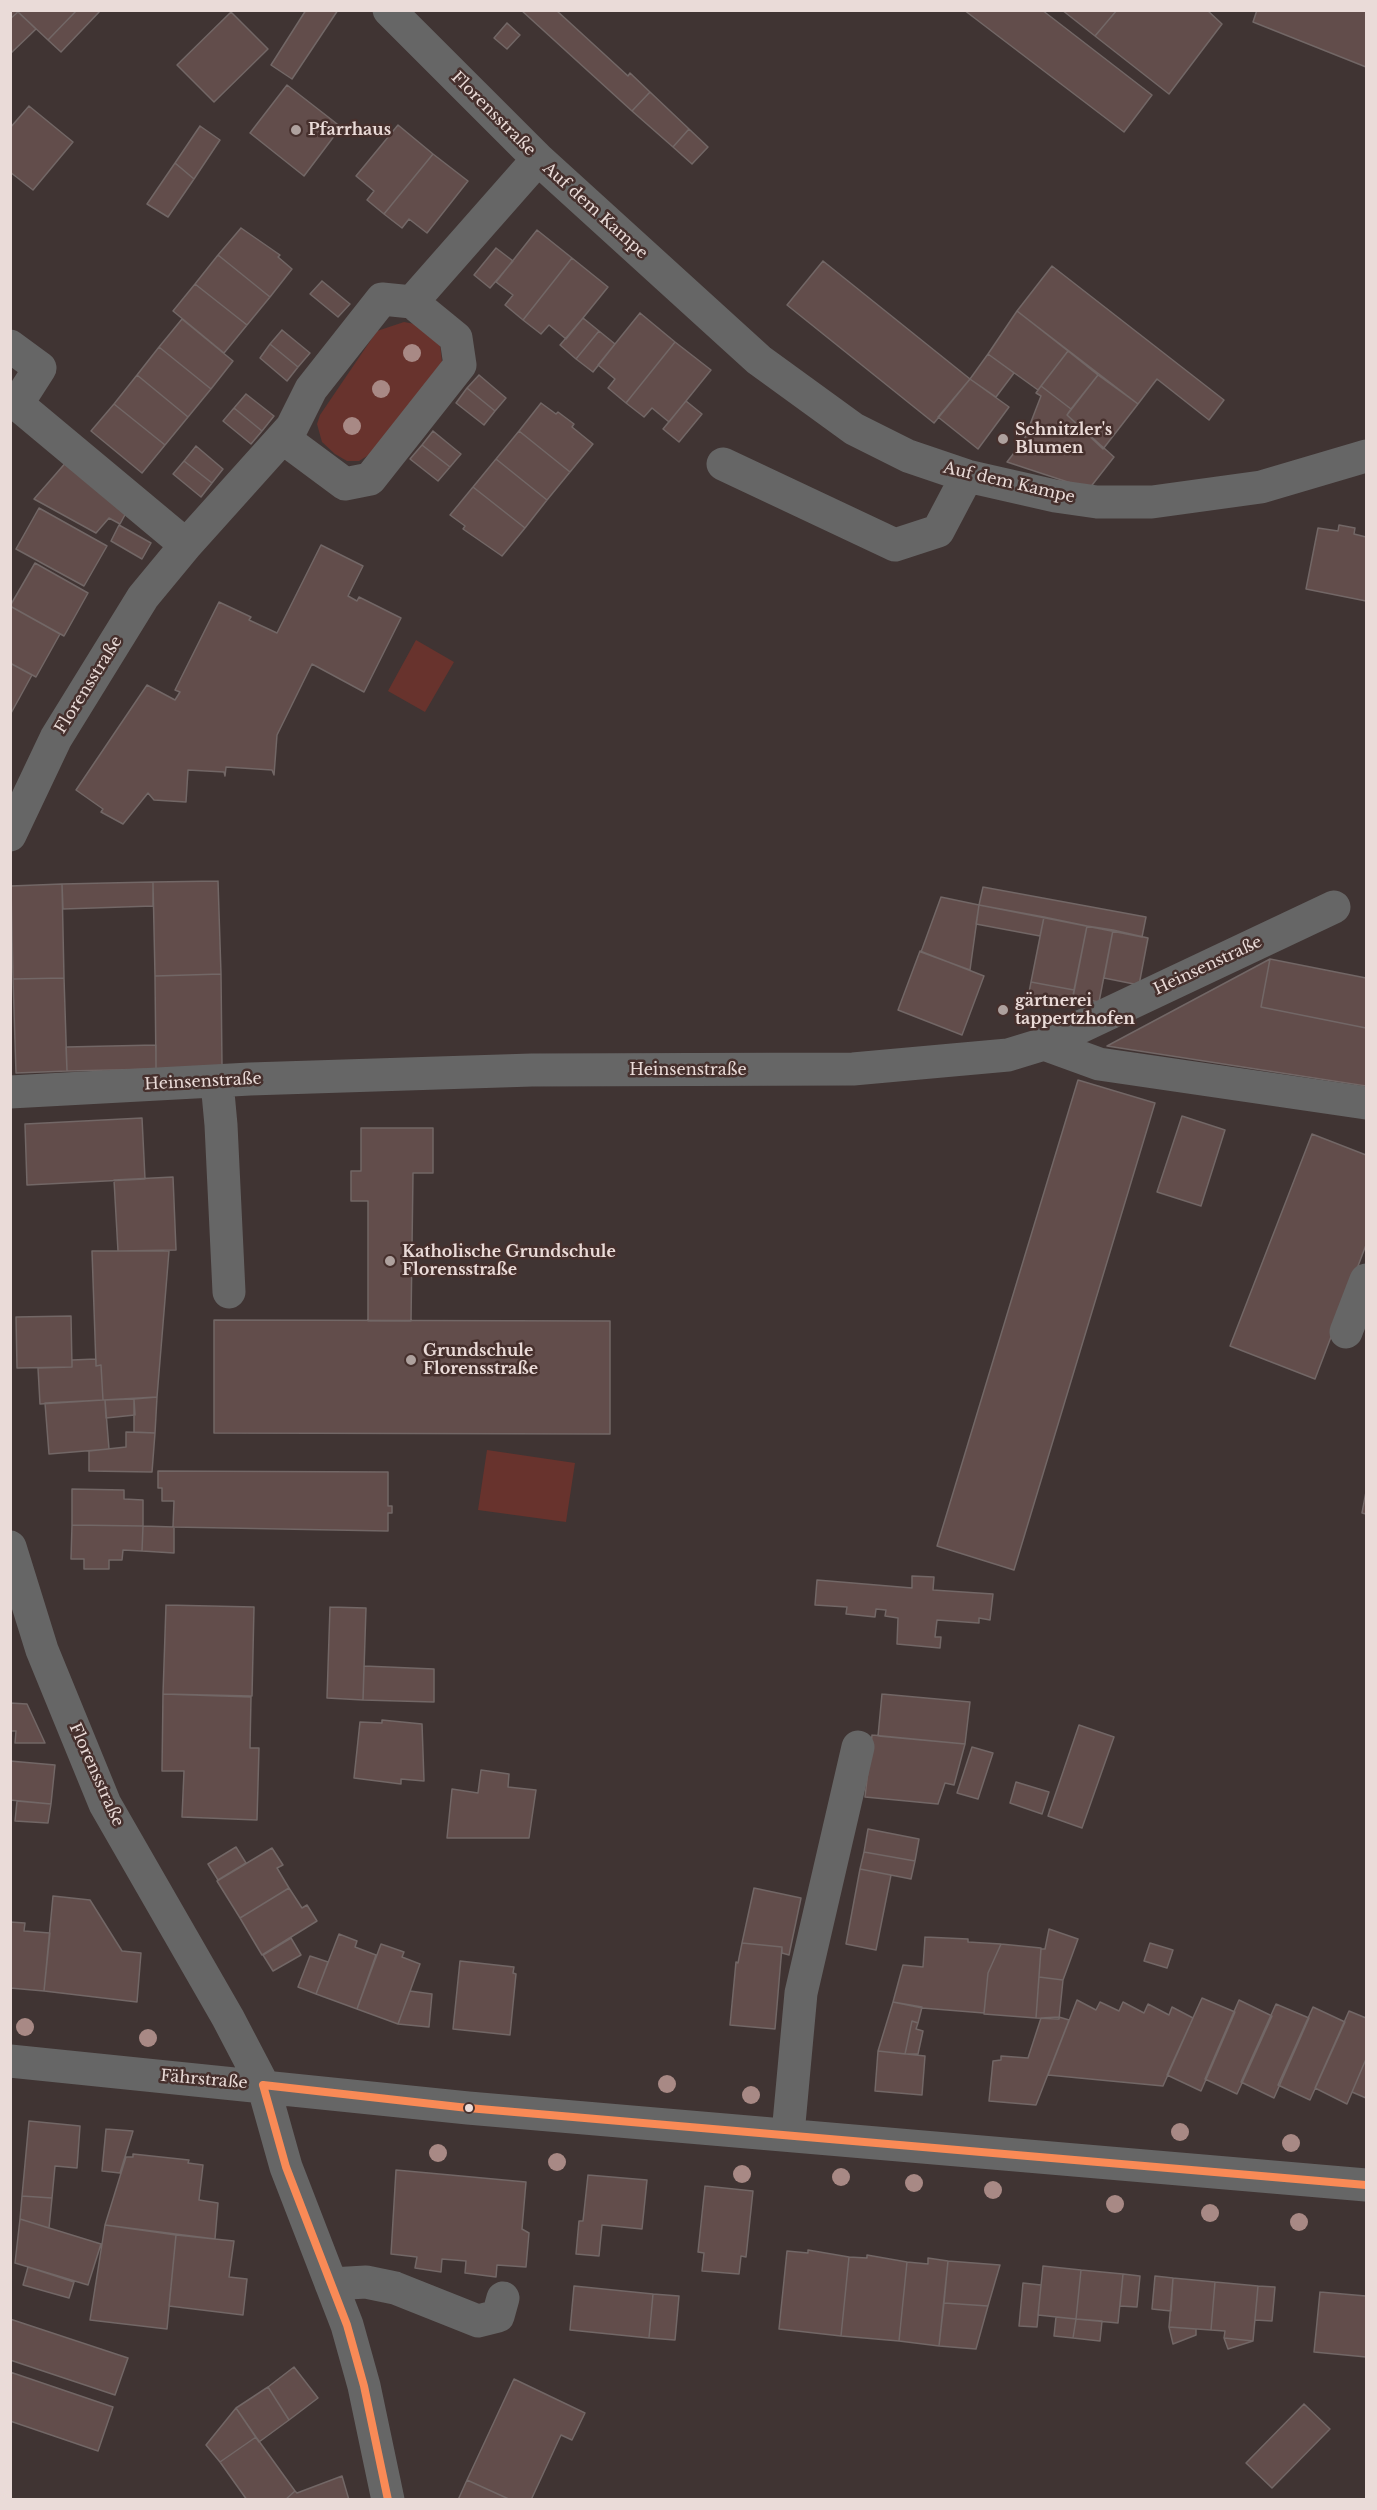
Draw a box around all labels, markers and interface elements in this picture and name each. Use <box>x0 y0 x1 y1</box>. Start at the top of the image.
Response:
street label: Florensstraße <box>447 68 539 160</box>
place label: Pfarrhaus <box>308 120 391 140</box>
marker: Pfarrhaus <box>289 123 303 137</box>
street label: Auf dem Kampe <box>539 159 651 263</box>
place label: Schnitzler's Blumen <box>1015 420 1112 458</box>
marker: Schnitzler's Blumen <box>996 432 1010 446</box>
street label: Auf dem Kampe <box>941 459 1077 507</box>
street label: Florensstraße <box>51 633 127 737</box>
street label: Heinsenstraße <box>1151 932 1265 1000</box>
place label: gärtnerei tappertzhofen <box>1015 991 1135 1029</box>
marker: gärtnerei tappertzhofen <box>996 1003 1010 1017</box>
street label: Heinsenstraße <box>629 1060 747 1080</box>
street label: Heinsenstraße <box>144 1069 262 1095</box>
place label: Katholische Grundschule Florensstraße <box>402 1242 616 1280</box>
marker: Katholische Grundschule Florensstraße <box>383 1254 397 1268</box>
place label: Grundschule Florensstraße <box>423 1341 538 1379</box>
marker: Grundschule Florensstraße <box>404 1353 418 1367</box>
street label: Florensstraße <box>65 1720 127 1830</box>
street label: Fährstraße <box>160 2067 248 2093</box>
unlabelled marker <box>463 2102 475 2114</box>

